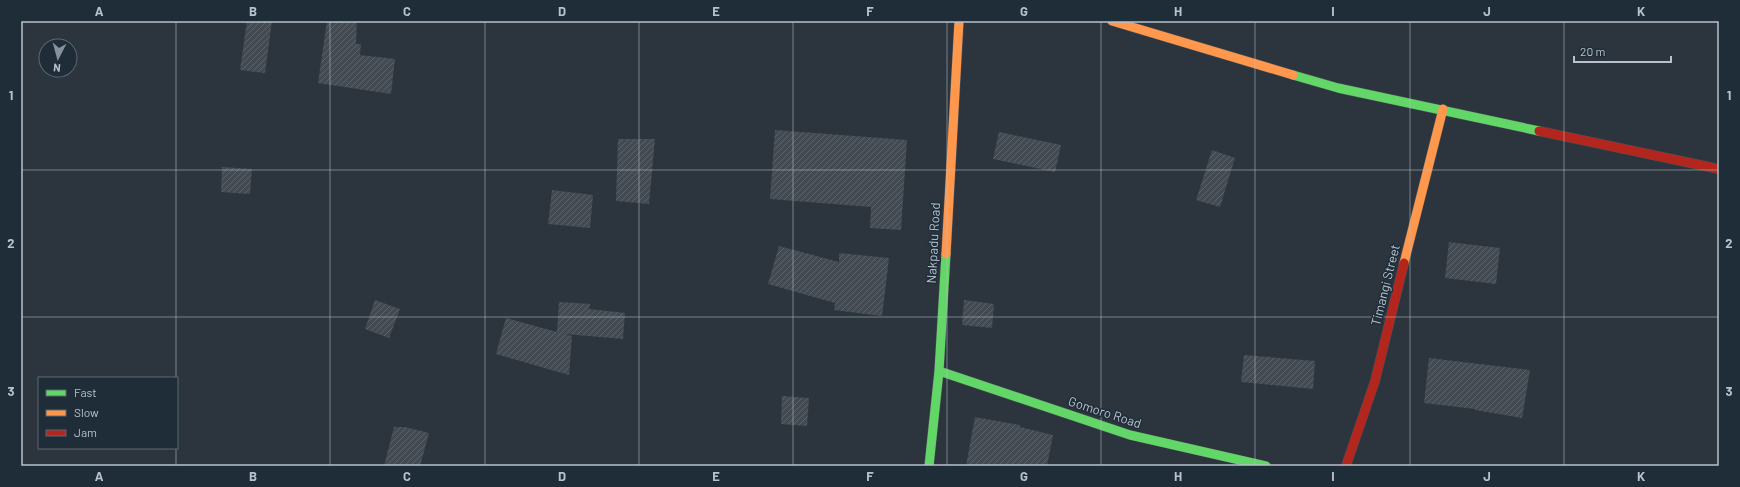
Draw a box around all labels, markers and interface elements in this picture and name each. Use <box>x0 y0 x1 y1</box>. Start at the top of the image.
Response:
text: A <box>95 3 104 19</box>
text: B <box>249 3 257 19</box>
text: C <box>403 3 411 19</box>
text: D <box>558 3 566 19</box>
text: E <box>712 3 720 19</box>
text: F <box>866 3 874 19</box>
text: G <box>1020 3 1028 19</box>
text: H <box>1174 3 1182 19</box>
text: I <box>1331 3 1335 19</box>
text: J <box>1483 3 1491 19</box>
text: K <box>1637 3 1645 19</box>
north arrow <box>38 38 78 78</box>
scale bar <box>1574 38 1671 64</box>
text: 20 m <box>1580 44 1606 58</box>
text: N <box>53 62 61 75</box>
text: 1 <box>9 87 13 103</box>
text: 1 <box>1727 87 1731 103</box>
street label: Nakpadu Road <box>923 202 943 284</box>
text: 2 <box>7 235 15 251</box>
text: 2 <box>1725 235 1733 251</box>
street label: Timangi Street <box>1367 243 1403 327</box>
legend <box>38 377 178 449</box>
text: 3 <box>7 383 15 399</box>
text: 3 <box>1725 383 1733 399</box>
text: Fast <box>74 385 97 399</box>
street label: Gomoro Road <box>1066 393 1144 431</box>
text: Slow <box>74 405 99 419</box>
text: Jam <box>74 425 97 439</box>
text: A <box>95 468 104 484</box>
text: B <box>249 468 257 484</box>
text: C <box>403 468 411 484</box>
text: D <box>558 468 566 484</box>
text: E <box>712 468 720 484</box>
text: F <box>866 468 874 484</box>
text: G <box>1020 468 1028 484</box>
text: H <box>1174 468 1182 484</box>
text: I <box>1331 468 1335 484</box>
text: J <box>1483 468 1491 484</box>
text: K <box>1637 468 1645 484</box>

